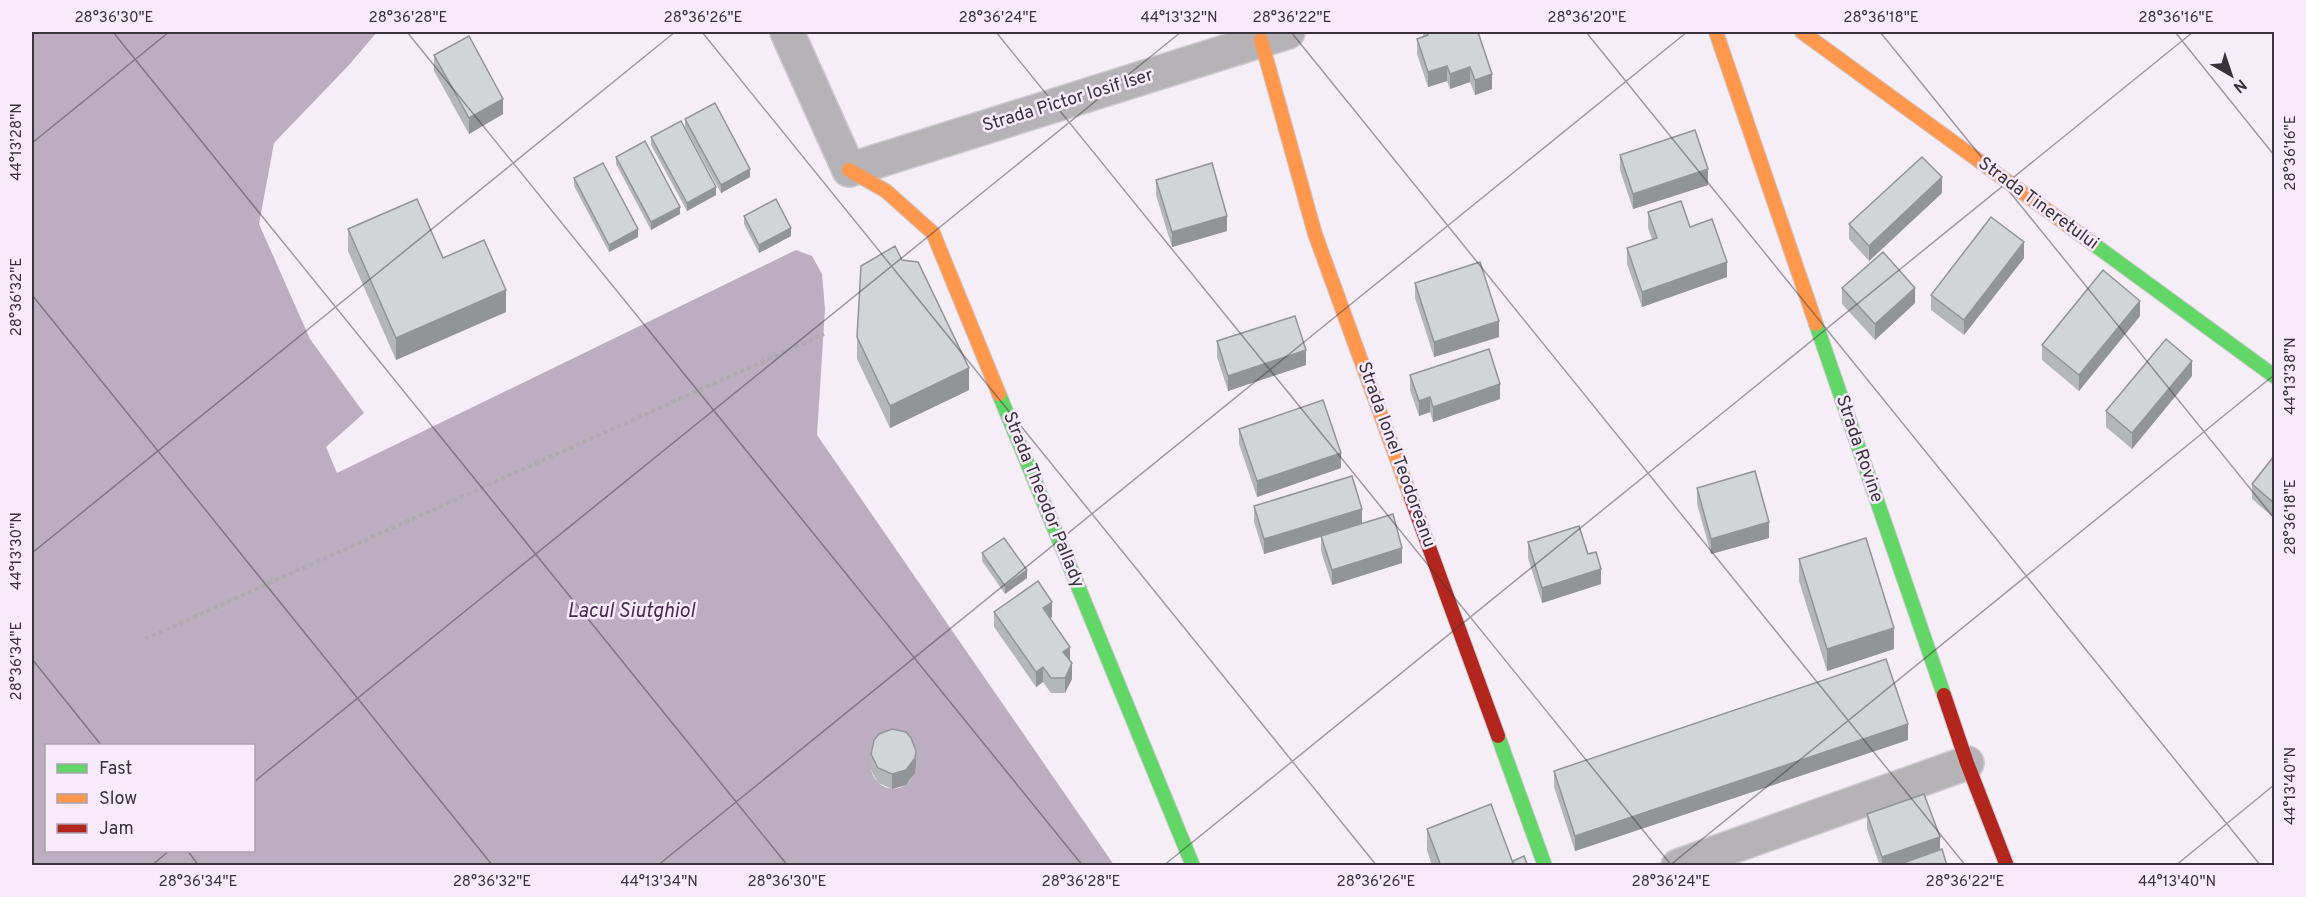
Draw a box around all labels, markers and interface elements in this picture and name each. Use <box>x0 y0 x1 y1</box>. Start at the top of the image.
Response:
text: 28°36'30"E <box>74 9 154 28</box>
text: 28°36'28"E <box>368 9 448 28</box>
text: 28°36'26"E <box>664 9 742 28</box>
text: 28°36'24"E <box>958 9 1038 28</box>
text: 44°13'32"N <box>1140 9 1218 28</box>
text: 28°36'22"E <box>1252 9 1332 28</box>
text: 28°36'20"E <box>1547 9 1627 28</box>
text: 28°36'18"E <box>1843 9 1919 28</box>
text: 28°36'16"E <box>2138 9 2214 28</box>
north arrow <box>2201 45 2261 105</box>
street label: Strada Pictor Iosif Iser <box>980 64 1156 138</box>
text: N <box>2228 74 2250 96</box>
text: 44°13'28"N <box>8 103 27 181</box>
text: 28°36'16"E <box>2282 115 2301 191</box>
street label: Strada Tineretului <box>1973 153 2103 255</box>
text: 28°36'32"E <box>8 258 27 336</box>
text: 44°13'38"N <box>2282 337 2301 415</box>
street label: Strada Ionel Teodoreanu <box>1352 359 1440 551</box>
street label: Strada Rovine <box>1830 392 1888 506</box>
street label: Strada Theodor Pallady <box>997 409 1089 591</box>
text: 28°36'18"E <box>2282 479 2301 555</box>
text: 44°13'30"N <box>8 512 27 590</box>
water label: Lacul Siutghiol <box>567 599 696 625</box>
text: 28°36'34"E <box>8 621 27 701</box>
legend <box>45 744 255 852</box>
text: 44°13'40"N <box>2282 747 2301 825</box>
text: Fast <box>99 758 132 781</box>
text: Slow <box>99 788 137 811</box>
text: Jam <box>99 818 134 841</box>
text: 28°36'34"E <box>158 873 238 892</box>
text: 28°36'32"E <box>453 873 531 892</box>
text: 44°13'34"N <box>620 873 698 892</box>
text: 28°36'30"E <box>747 873 827 892</box>
text: 28°36'28"E <box>1041 873 1121 892</box>
text: 28°36'26"E <box>1337 873 1415 892</box>
text: 28°36'24"E <box>1631 873 1711 892</box>
text: 28°36'22"E <box>1925 873 2005 892</box>
text: 44°13'40"N <box>2138 873 2216 892</box>

